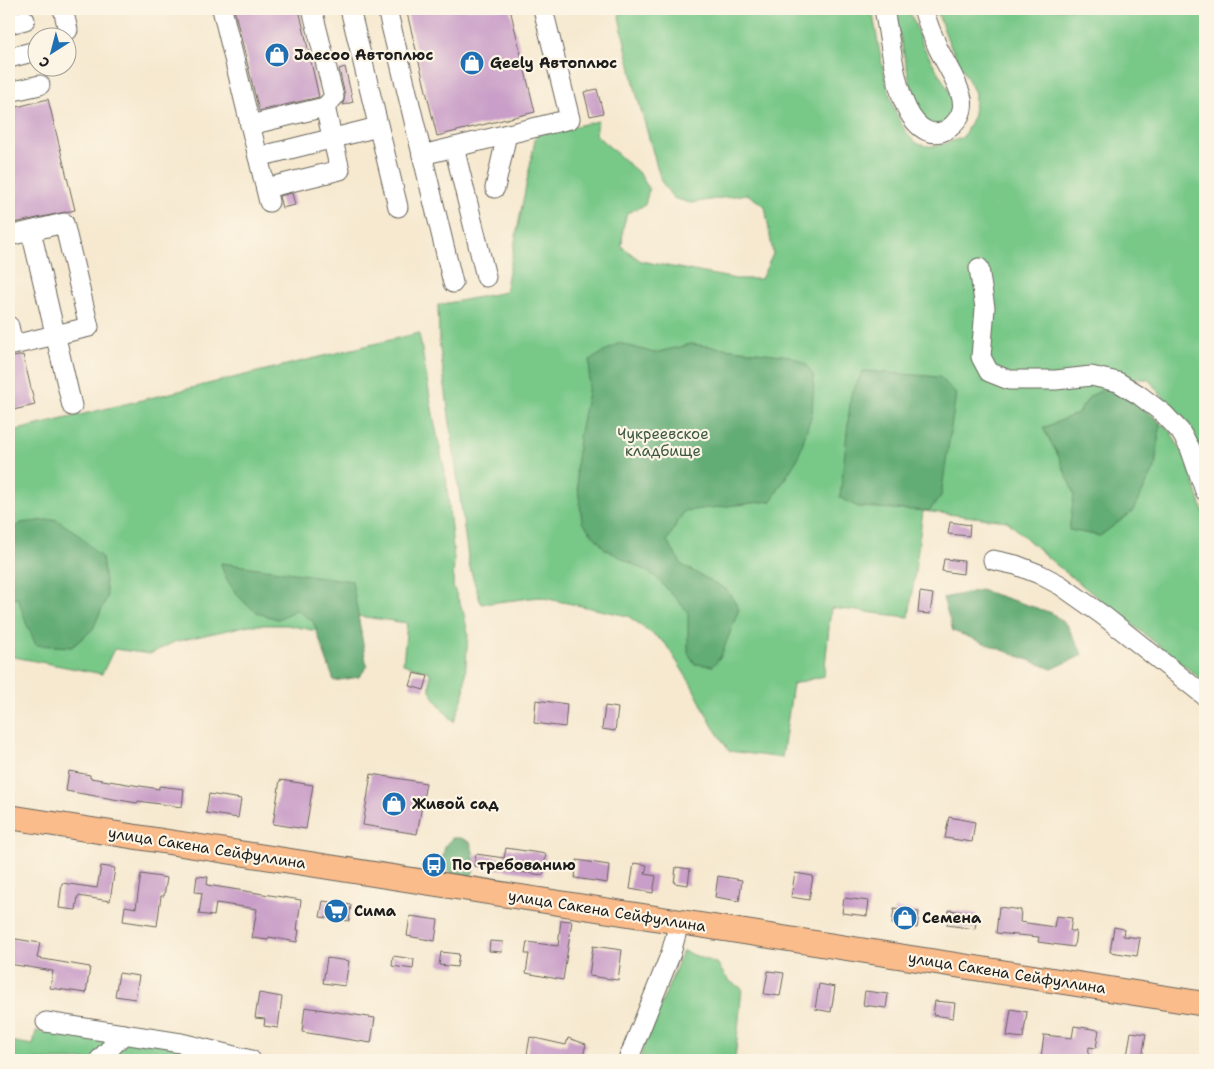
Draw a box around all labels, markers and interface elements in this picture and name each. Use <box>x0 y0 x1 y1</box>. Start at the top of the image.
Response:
north arrow <box>28 28 78 78</box>
shop icon: Jaecoo Автоплюс <box>264 42 290 68</box>
place label: Jaecoo Автоплюс <box>294 45 433 65</box>
shop icon: Geely Автоплюс <box>459 50 485 76</box>
text: С <box>36 53 53 72</box>
place label: Geely Автоплюс <box>490 53 617 73</box>
park label: Чукреевское кладбище <box>617 424 709 461</box>
shop icon: Живой сад <box>381 791 407 817</box>
place label: Живой сад <box>412 794 499 814</box>
street label: улица Сакена Сейфуллина <box>107 822 308 874</box>
bus stop icon: По требованию <box>421 852 447 878</box>
place label: По требованию <box>452 855 576 875</box>
street label: улица Сакена Сейфуллина <box>507 885 708 937</box>
supermarket icon: Сима <box>323 898 349 924</box>
place label: Сима <box>354 901 397 921</box>
shop icon: Семена <box>892 905 918 931</box>
place label: Семена <box>922 908 982 928</box>
street label: улица Сакена Сейфуллина <box>907 947 1108 999</box>

